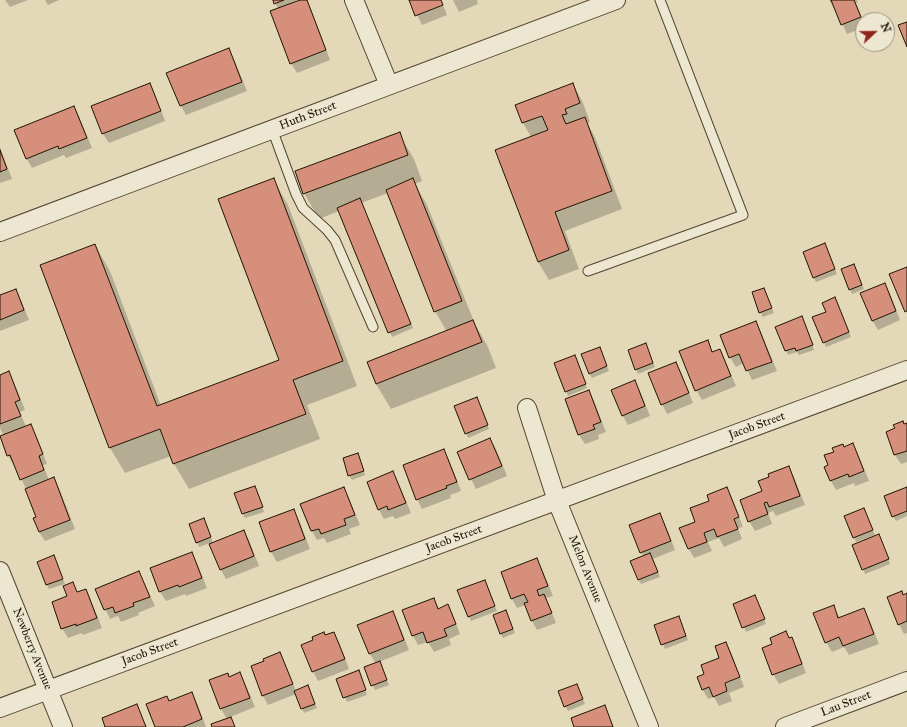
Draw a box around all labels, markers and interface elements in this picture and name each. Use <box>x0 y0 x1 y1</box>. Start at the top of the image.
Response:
north arrow <box>855 12 895 52</box>
text: N <box>878 21 893 34</box>
street label: Huth Street <box>277 99 339 133</box>
street label: Jacob Street <box>727 409 787 443</box>
street label: Jacob Street <box>424 522 484 556</box>
street label: Melon Avenue <box>565 533 605 605</box>
street label: Newberry Avenue <box>9 606 55 692</box>
street label: Jacob Street <box>120 635 180 669</box>
street label: Lau Street <box>819 688 873 720</box>

